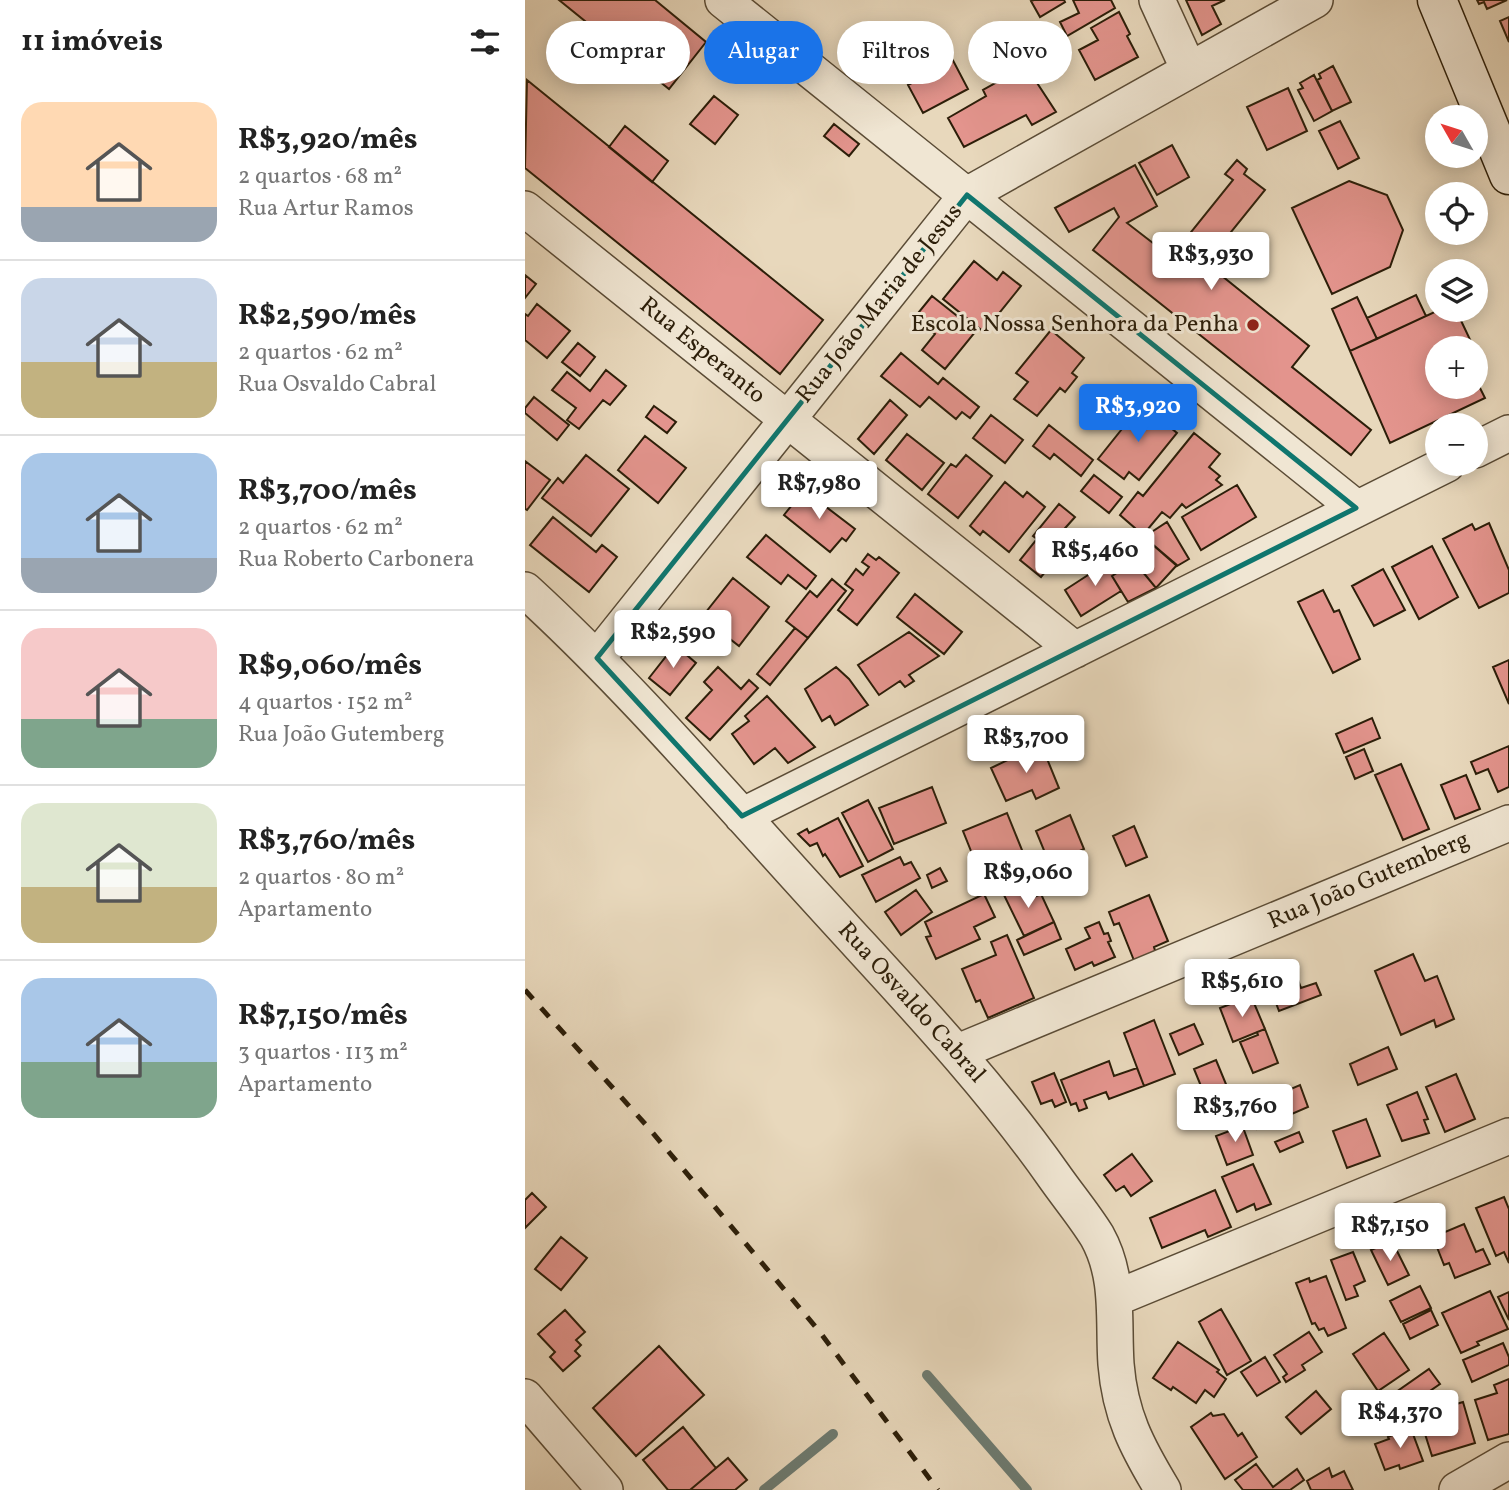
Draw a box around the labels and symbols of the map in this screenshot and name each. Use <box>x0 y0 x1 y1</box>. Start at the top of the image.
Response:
north arrow <box>1425 105 1487 168</box>
street label: Rua João Maria de Jesus <box>789 197 971 411</box>
pin: R$3,930 <box>1146 232 1276 292</box>
street label: Rua Esperanto <box>632 289 772 413</box>
place label: Escola Nossa Senhora da Penha <box>911 308 1239 342</box>
marker: Escola Nossa Senhora da Penha <box>1245 317 1261 333</box>
pin: R$3,920 <box>1073 384 1203 444</box>
pin: R$7,980 <box>754 462 884 521</box>
pin: R$5,460 <box>1030 528 1160 588</box>
pin: R$2,590 <box>608 610 738 670</box>
pin: R$3,700 <box>961 716 1091 775</box>
street label: Rua João Gutemberg <box>1263 823 1475 939</box>
pin: R$9,060 <box>963 850 1093 910</box>
street label: Rua Osvaldo Cabral <box>829 915 993 1091</box>
pin: R$5,610 <box>1177 960 1307 1019</box>
pin: R$3,760 <box>1170 1084 1300 1144</box>
pin: R$7,150 <box>1325 1204 1455 1263</box>
pin: R$4,370 <box>1335 1390 1465 1450</box>

